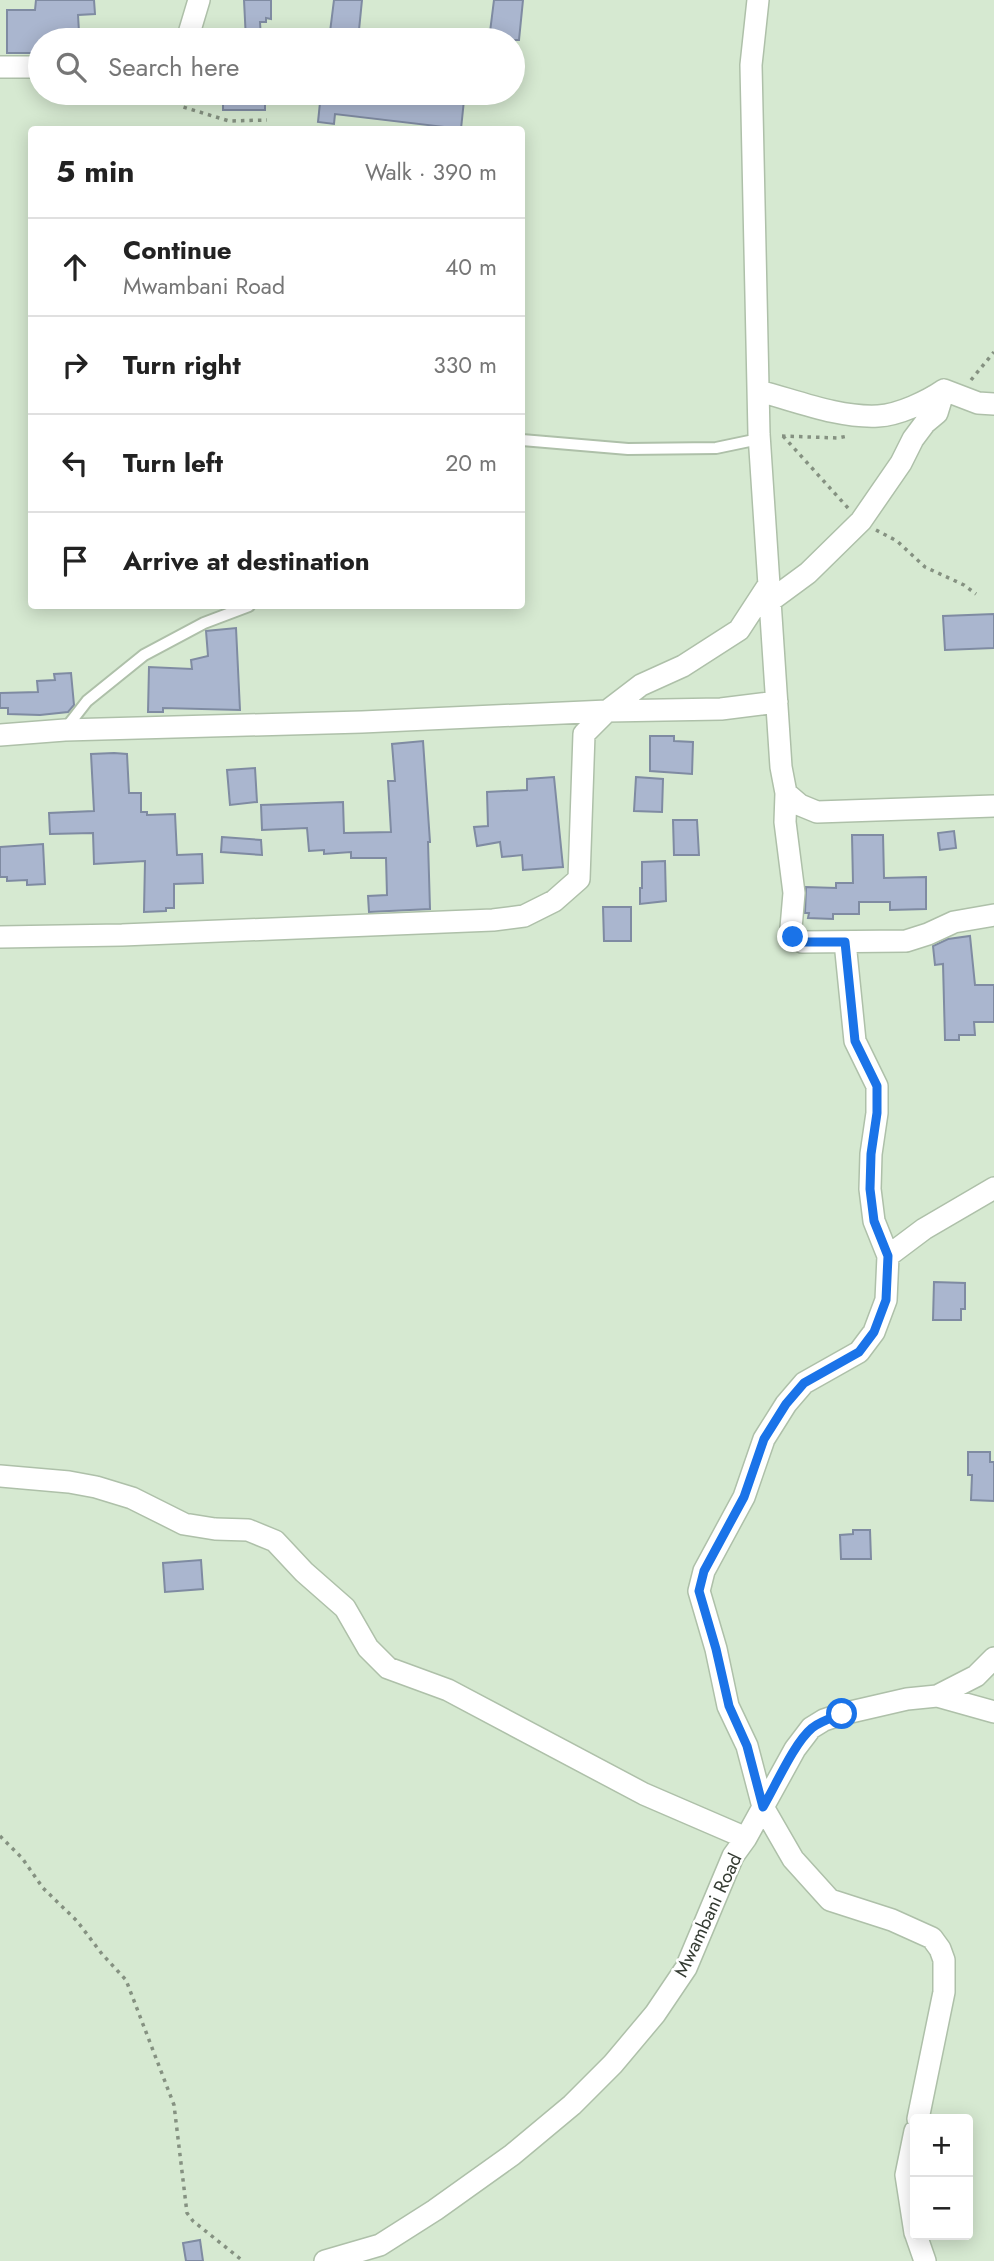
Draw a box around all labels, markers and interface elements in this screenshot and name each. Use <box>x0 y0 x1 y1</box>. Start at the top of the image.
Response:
search box <box>28 28 525 105</box>
icon: search <box>52 48 90 86</box>
text: Search here <box>108 48 240 86</box>
text: 5 min <box>56 150 134 193</box>
text: Walk · 390 m <box>365 155 497 189</box>
text: Continue <box>123 231 232 269</box>
icon: ahead <box>56 248 94 286</box>
text: 40 m <box>445 250 497 284</box>
text: Mwambani Road <box>123 269 285 303</box>
icon: right <box>56 346 94 384</box>
text: Turn right <box>123 346 241 384</box>
text: 330 m <box>433 348 497 382</box>
icon: left <box>56 444 94 482</box>
text: Turn left <box>123 444 223 482</box>
text: 20 m <box>445 446 497 480</box>
icon: arrive <box>56 542 94 580</box>
text: Arrive at destination <box>123 542 370 580</box>
route end <box>777 921 808 952</box>
route start <box>826 1698 857 1729</box>
street label: Mwambani Road <box>667 1849 749 1981</box>
map controls <box>910 2114 973 2240</box>
button: + <box>910 2114 973 2177</box>
button: − <box>910 2177 973 2240</box>

